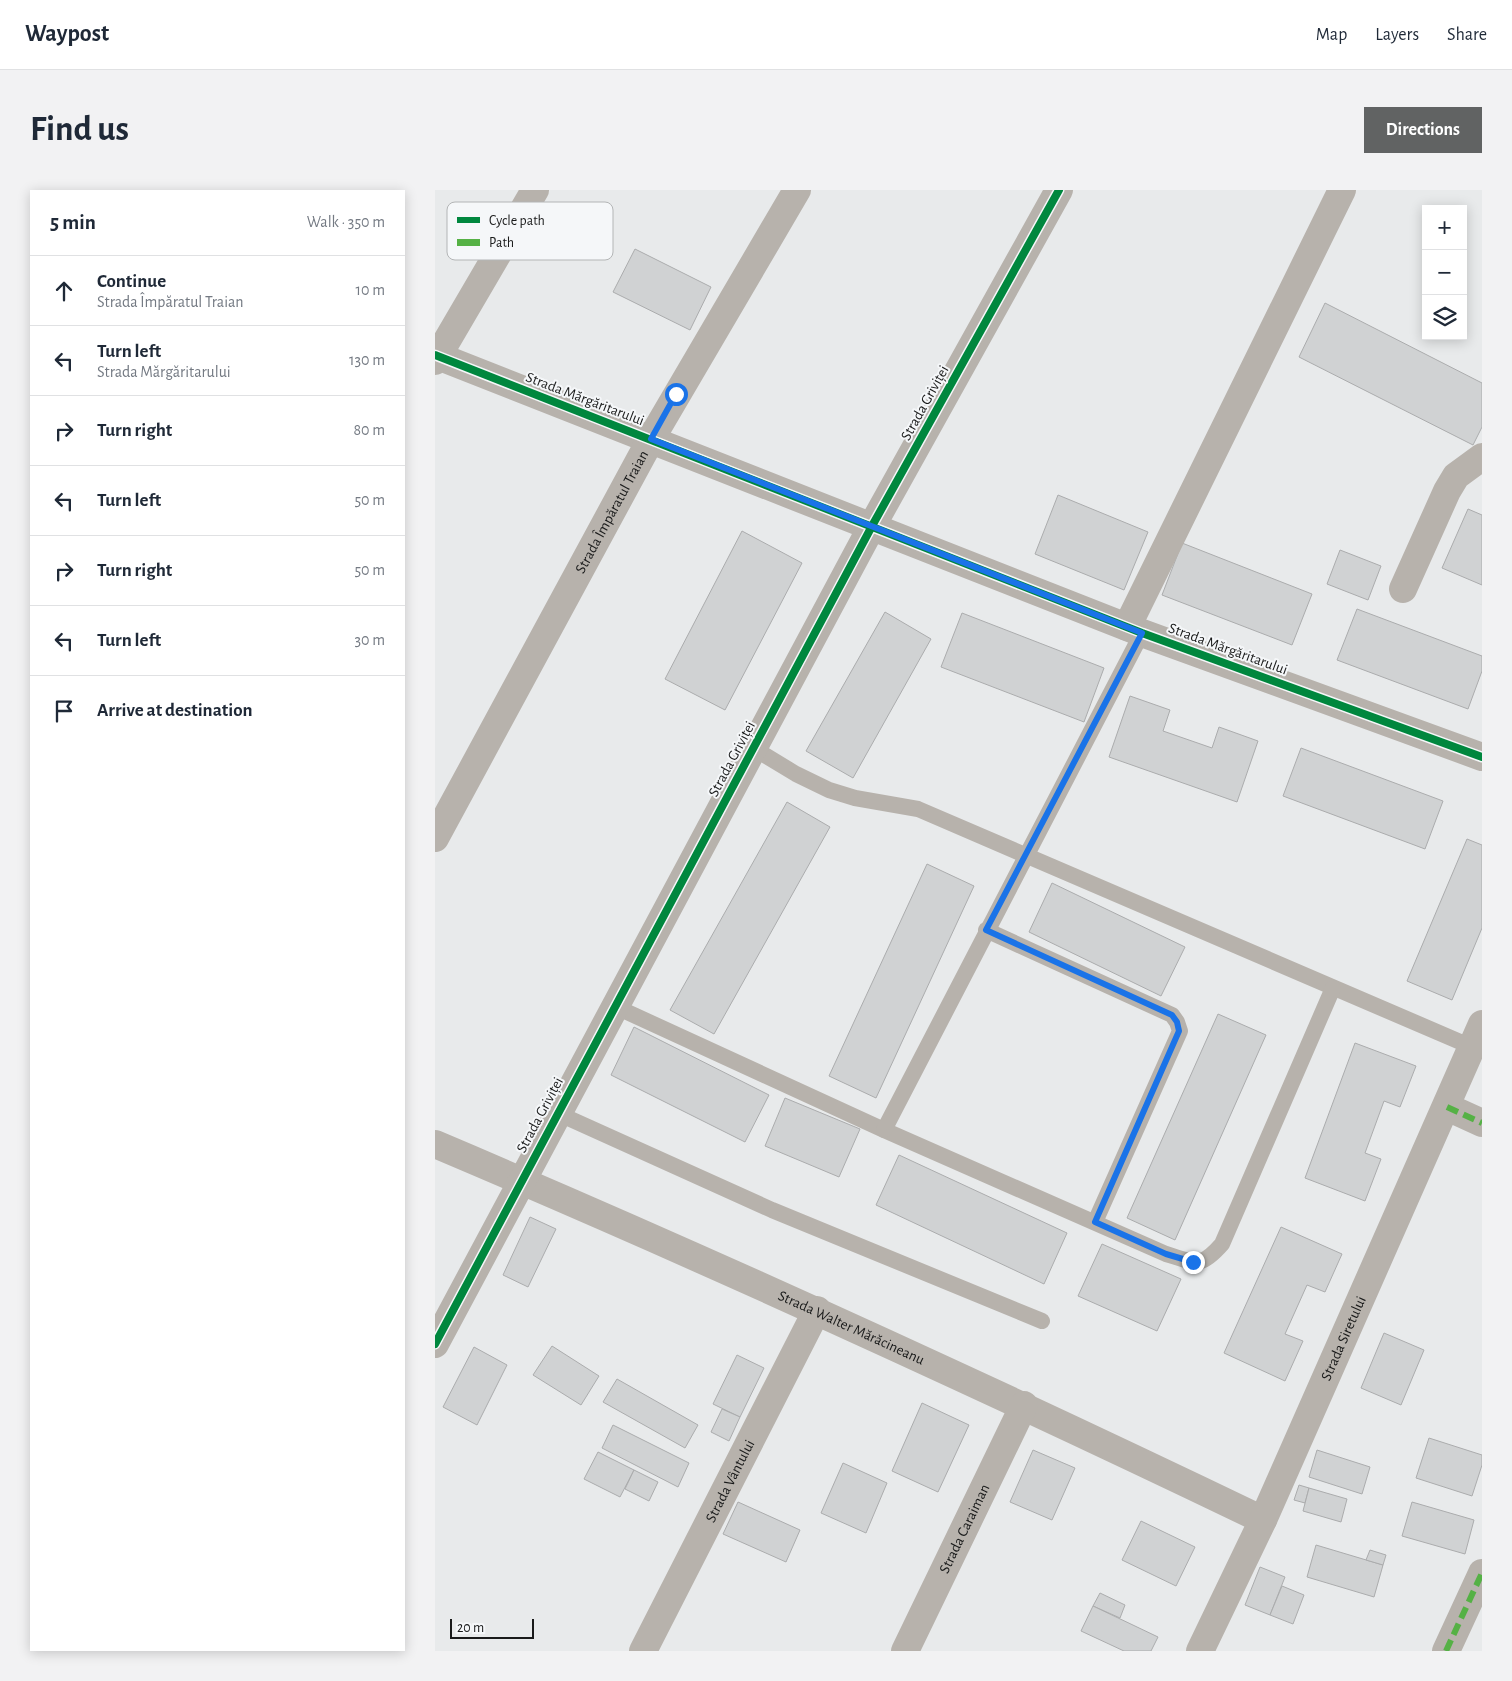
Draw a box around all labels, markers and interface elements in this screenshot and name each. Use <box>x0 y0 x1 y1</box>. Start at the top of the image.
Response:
text: Waypost <box>25 22 109 46</box>
text: Map <box>1316 26 1347 44</box>
text: Layers <box>1375 26 1419 44</box>
text: Share <box>1447 26 1487 44</box>
button: Directions <box>1364 107 1482 153</box>
text: Find us <box>30 112 129 147</box>
legend <box>447 202 613 260</box>
map controls <box>1422 205 1467 340</box>
button: + <box>1422 205 1467 250</box>
text: 5 min <box>50 212 96 233</box>
text: Walk · 350 m <box>307 214 385 230</box>
text: Cycle path <box>489 214 545 228</box>
text: Path <box>489 236 514 250</box>
button: − <box>1422 250 1467 295</box>
text: Continue <box>97 272 166 291</box>
icon: ahead <box>50 277 78 305</box>
text: 10 m <box>356 282 385 298</box>
text: Strada Împăratul Traian <box>97 294 244 310</box>
button: layers <box>1422 295 1467 340</box>
text: Turn left <box>97 342 161 361</box>
icon: left <box>50 347 78 375</box>
text: 130 m <box>349 352 385 368</box>
street label: Strada Griviței <box>898 363 953 443</box>
text: Strada Mărgăritarului <box>97 364 231 380</box>
street label: Strada Mărgăritarului <box>524 370 646 428</box>
route start <box>665 383 688 406</box>
icon: right <box>50 417 78 445</box>
text: Turn right <box>97 421 172 440</box>
text: 80 m <box>354 422 385 438</box>
street label: Strada Împăratul Traian <box>572 448 651 576</box>
icon: left <box>50 487 78 515</box>
text: Turn left <box>97 491 161 510</box>
text: 50 m <box>354 492 385 508</box>
icon: right <box>50 557 78 585</box>
text: Turn right <box>97 561 172 580</box>
text: 50 m <box>354 562 385 578</box>
street label: Strada Mărgăritarului <box>1167 621 1289 677</box>
icon: left <box>50 627 78 655</box>
text: Turn left <box>97 631 161 650</box>
text: 30 m <box>355 632 385 648</box>
icon: arrive <box>50 697 78 725</box>
text: Arrive at destination <box>97 701 253 720</box>
street label: Strada Griviței <box>706 719 759 800</box>
street label: Strada Griviței <box>514 1075 567 1156</box>
route end <box>1182 1251 1205 1274</box>
street label: Strada Walter Mărăcineanu <box>776 1288 927 1367</box>
street label: Strada Siretului <box>1318 1294 1368 1383</box>
street label: Strada Vântului <box>703 1437 757 1525</box>
street label: Strada Caraiman <box>936 1482 992 1576</box>
scale bar <box>450 1616 534 1639</box>
text: 20 m <box>457 1621 484 1635</box>

